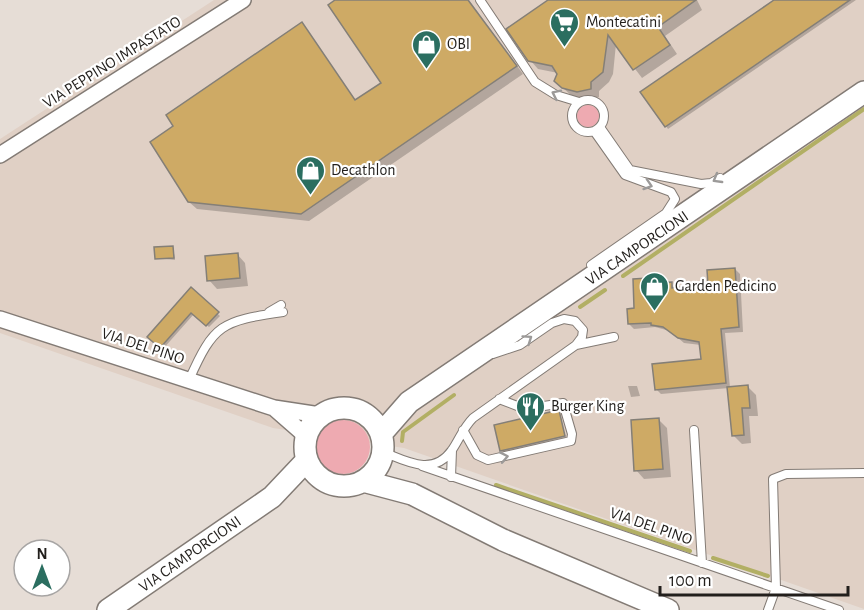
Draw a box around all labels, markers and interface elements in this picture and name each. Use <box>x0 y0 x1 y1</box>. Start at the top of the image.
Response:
supermarket icon: Montecatini <box>549 6 581 48</box>
street label: VIA PEPPINO IMPASTATO <box>40 13 184 111</box>
place label: Montecatini <box>586 14 661 30</box>
shop icon: OBI <box>410 28 442 70</box>
place label: OBI <box>447 36 470 52</box>
one-way arrow <box>552 90 563 102</box>
shop icon: Decathlon <box>294 154 326 196</box>
place label: Decathlon <box>331 162 395 178</box>
one-way arrow <box>713 171 723 183</box>
one-way arrow <box>642 177 653 190</box>
street label: VIA CAMPORCIONI <box>583 208 691 288</box>
shop icon: Garden Pedicino <box>638 270 670 312</box>
place label: Garden Pedicino <box>675 278 777 294</box>
street label: VIA DEL PINO <box>100 325 186 367</box>
one-way arrow <box>521 335 532 346</box>
restaurant icon: Burger King <box>514 390 546 432</box>
place label: Burger King <box>551 398 625 414</box>
one-way arrow <box>499 452 509 465</box>
street label: VIA DEL PINO <box>608 504 694 548</box>
street label: VIA CAMPORCIONI <box>136 513 244 595</box>
north arrow <box>12 538 72 598</box>
text: N <box>36 546 48 562</box>
scale bar <box>660 559 848 597</box>
text: 100 m <box>669 572 712 590</box>

